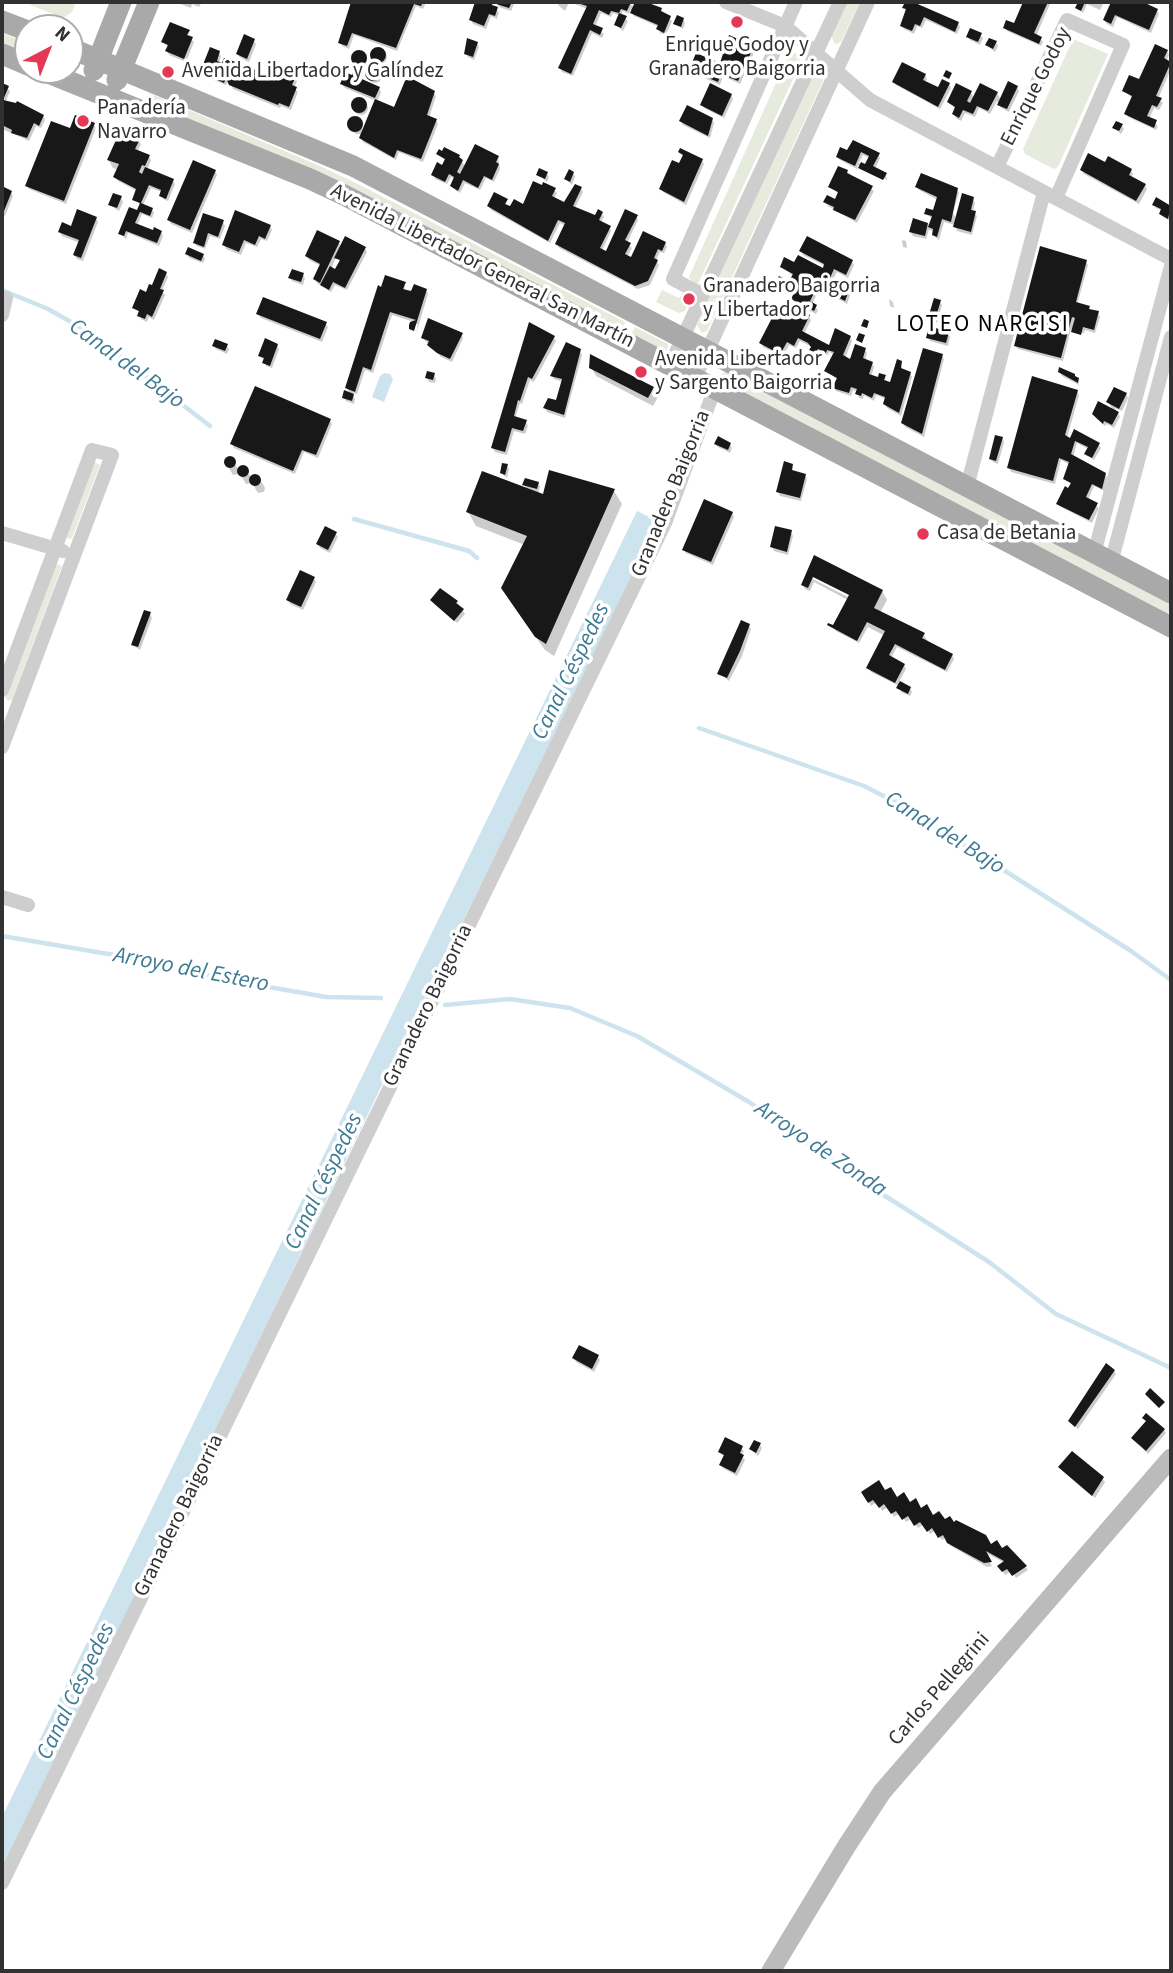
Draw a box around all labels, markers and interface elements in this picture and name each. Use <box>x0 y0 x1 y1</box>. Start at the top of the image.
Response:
north arrow <box>14 14 84 84</box>
marker: Enrique Godoy y Granadero Baigorria <box>729 14 745 30</box>
text: N <box>48 20 76 49</box>
street label: Enrique Godoy <box>996 23 1078 151</box>
place label: Enrique Godoy y Granadero Baigorria <box>648 33 826 83</box>
place label: Avenida Libertador y Galíndez <box>182 59 443 85</box>
marker: Avenida Libertador y Galíndez <box>160 64 176 80</box>
place label: Panadería Navarro <box>97 96 186 146</box>
marker: Panadería Navarro <box>75 113 91 129</box>
street label: Avenida Libertador General San Martín <box>326 179 638 355</box>
place label: Granadero Baigorria y Libertador <box>703 274 880 324</box>
marker: Granadero Baigorria y Libertador <box>681 291 697 307</box>
district label: LOTEO NARCISI <box>898 312 1068 340</box>
water label: Canal del Bajo <box>63 314 189 416</box>
place label: Avenida Libertador y Sargento Baigorria <box>655 347 833 397</box>
marker: Avenida Libertador y Sargento Baigorria <box>633 364 649 380</box>
street label: Granadero Baigorria <box>627 407 717 581</box>
place label: Casa de Betania <box>937 521 1076 547</box>
marker: Casa de Betania <box>915 526 931 542</box>
water label: Canal Céspedes <box>527 599 617 745</box>
water label: Canal del Bajo <box>879 786 1009 882</box>
street label: Granadero Baigorria <box>379 921 479 1091</box>
water label: Arroyo del Estero <box>111 942 271 1000</box>
water label: Arroyo de Zonda <box>749 1096 891 1204</box>
water label: Canal Céspedes <box>280 1109 370 1255</box>
street label: Granadero Baigorria <box>130 1431 230 1601</box>
water label: Canal Céspedes <box>32 1619 122 1765</box>
street label: Carlos Pellegrini <box>884 1628 996 1752</box>

